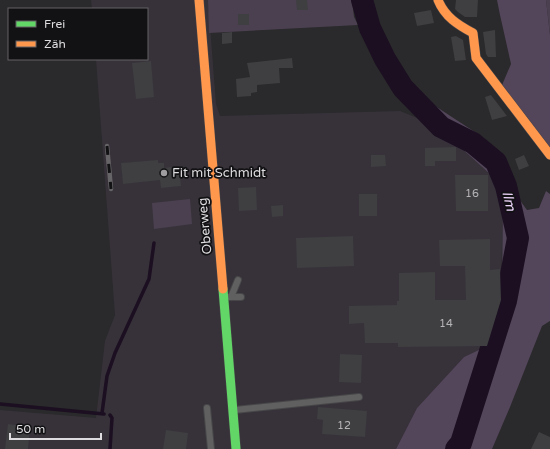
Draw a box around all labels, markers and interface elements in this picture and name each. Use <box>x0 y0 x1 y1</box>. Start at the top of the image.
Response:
legend <box>8 8 148 60</box>
text: Frei <box>44 17 65 31</box>
text: Zäh <box>44 37 66 51</box>
place label: Fit mit Schmidt <box>172 165 266 181</box>
marker: Fit mit Schmidt <box>159 168 169 178</box>
house number: 16 <box>465 187 479 200</box>
water label: Ilm <box>498 189 520 214</box>
street label: Oberweg <box>195 197 215 255</box>
house number: 14 <box>439 317 453 330</box>
scale bar <box>10 415 101 441</box>
house number: 12 <box>337 419 351 432</box>
text: 50 m <box>16 422 45 436</box>

